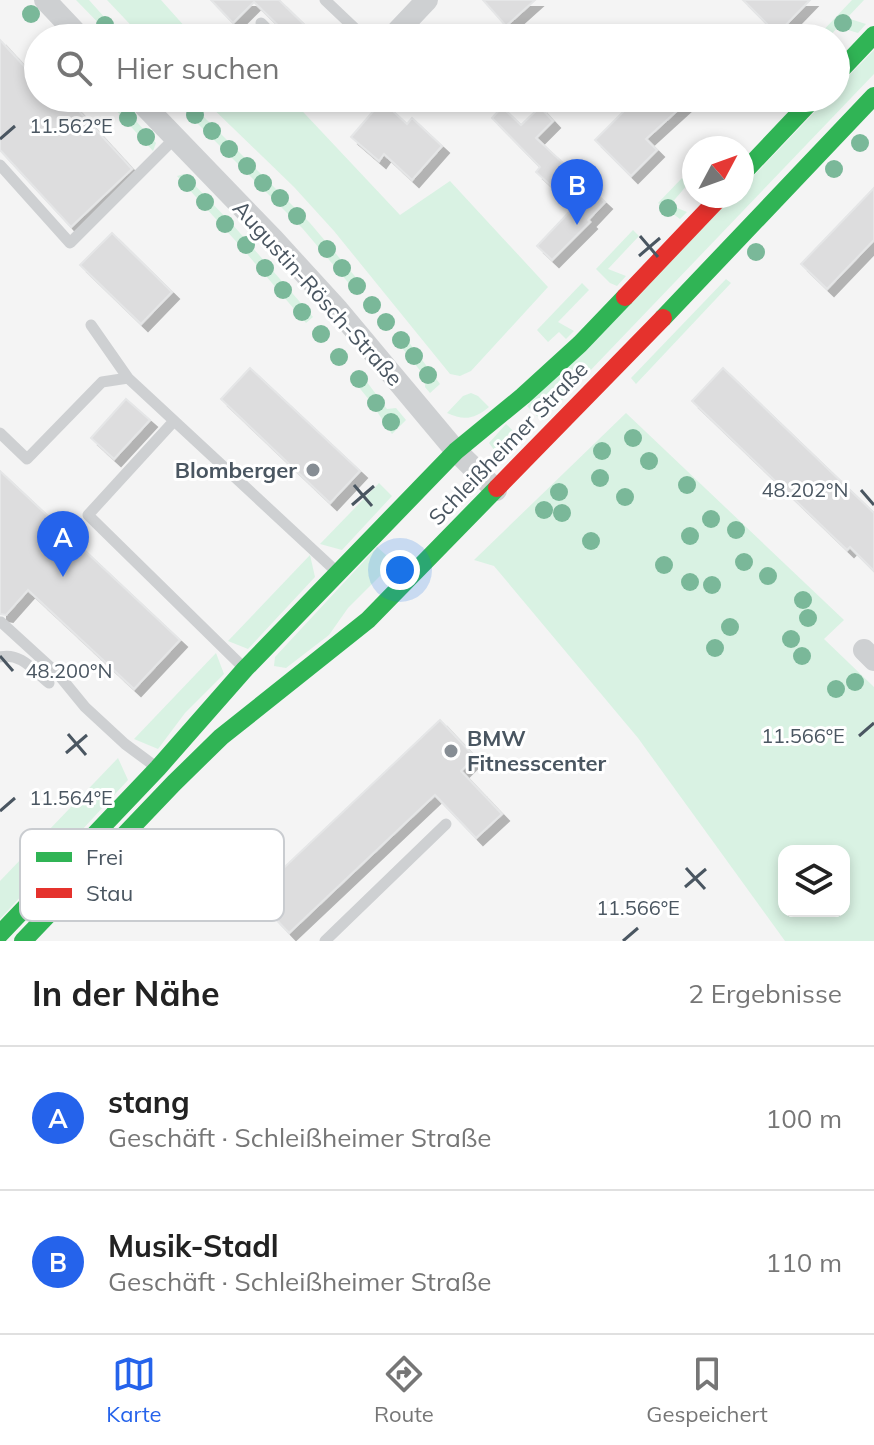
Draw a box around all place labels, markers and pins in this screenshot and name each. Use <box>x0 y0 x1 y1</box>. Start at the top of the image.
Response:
pin: B <box>551 159 603 225</box>
place label: Blomberger <box>175 456 297 484</box>
marker: Blomberger <box>304 461 322 479</box>
pin: A <box>37 511 89 577</box>
place label: BMW Fitnesscenter <box>467 724 607 777</box>
marker: BMW Fitnesscenter <box>442 742 460 760</box>

